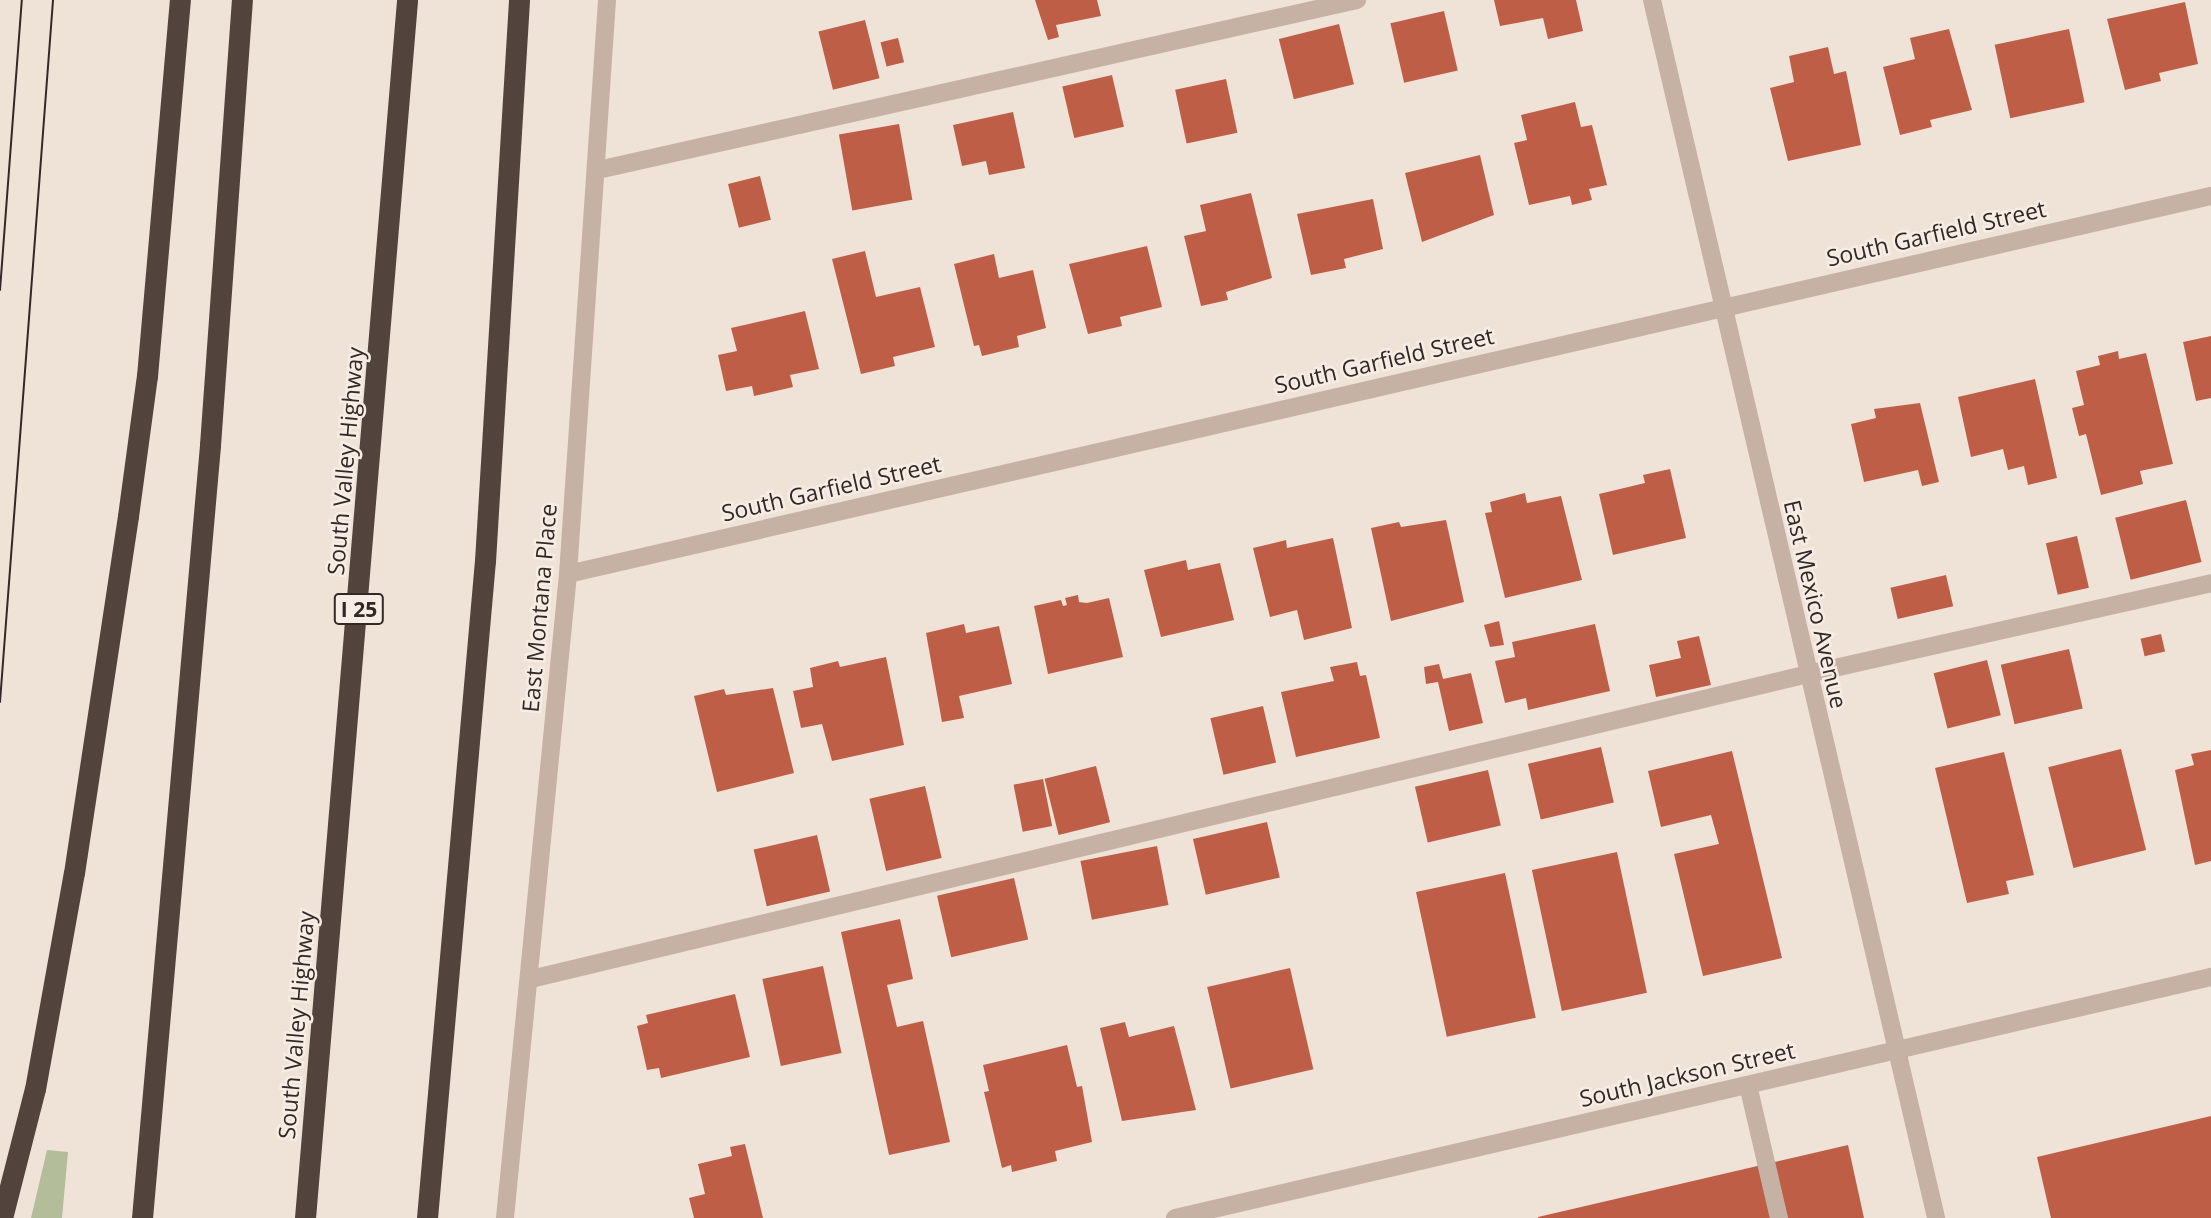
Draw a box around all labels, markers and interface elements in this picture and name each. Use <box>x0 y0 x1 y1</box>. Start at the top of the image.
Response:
street label: South Garfield Street <box>1824 194 2048 272</box>
street label: South Garfield Street <box>1272 321 1496 399</box>
street label: South Valley Highway <box>321 346 369 576</box>
street label: South Garfield Street <box>719 449 943 527</box>
street label: East Mexico Avenue <box>1779 497 1853 711</box>
street label: East Montana Place <box>516 502 562 714</box>
road number: I 25 <box>333 592 385 626</box>
street label: South Valley Highway <box>272 910 320 1140</box>
street label: South Jackson Street <box>1577 1036 1797 1112</box>

